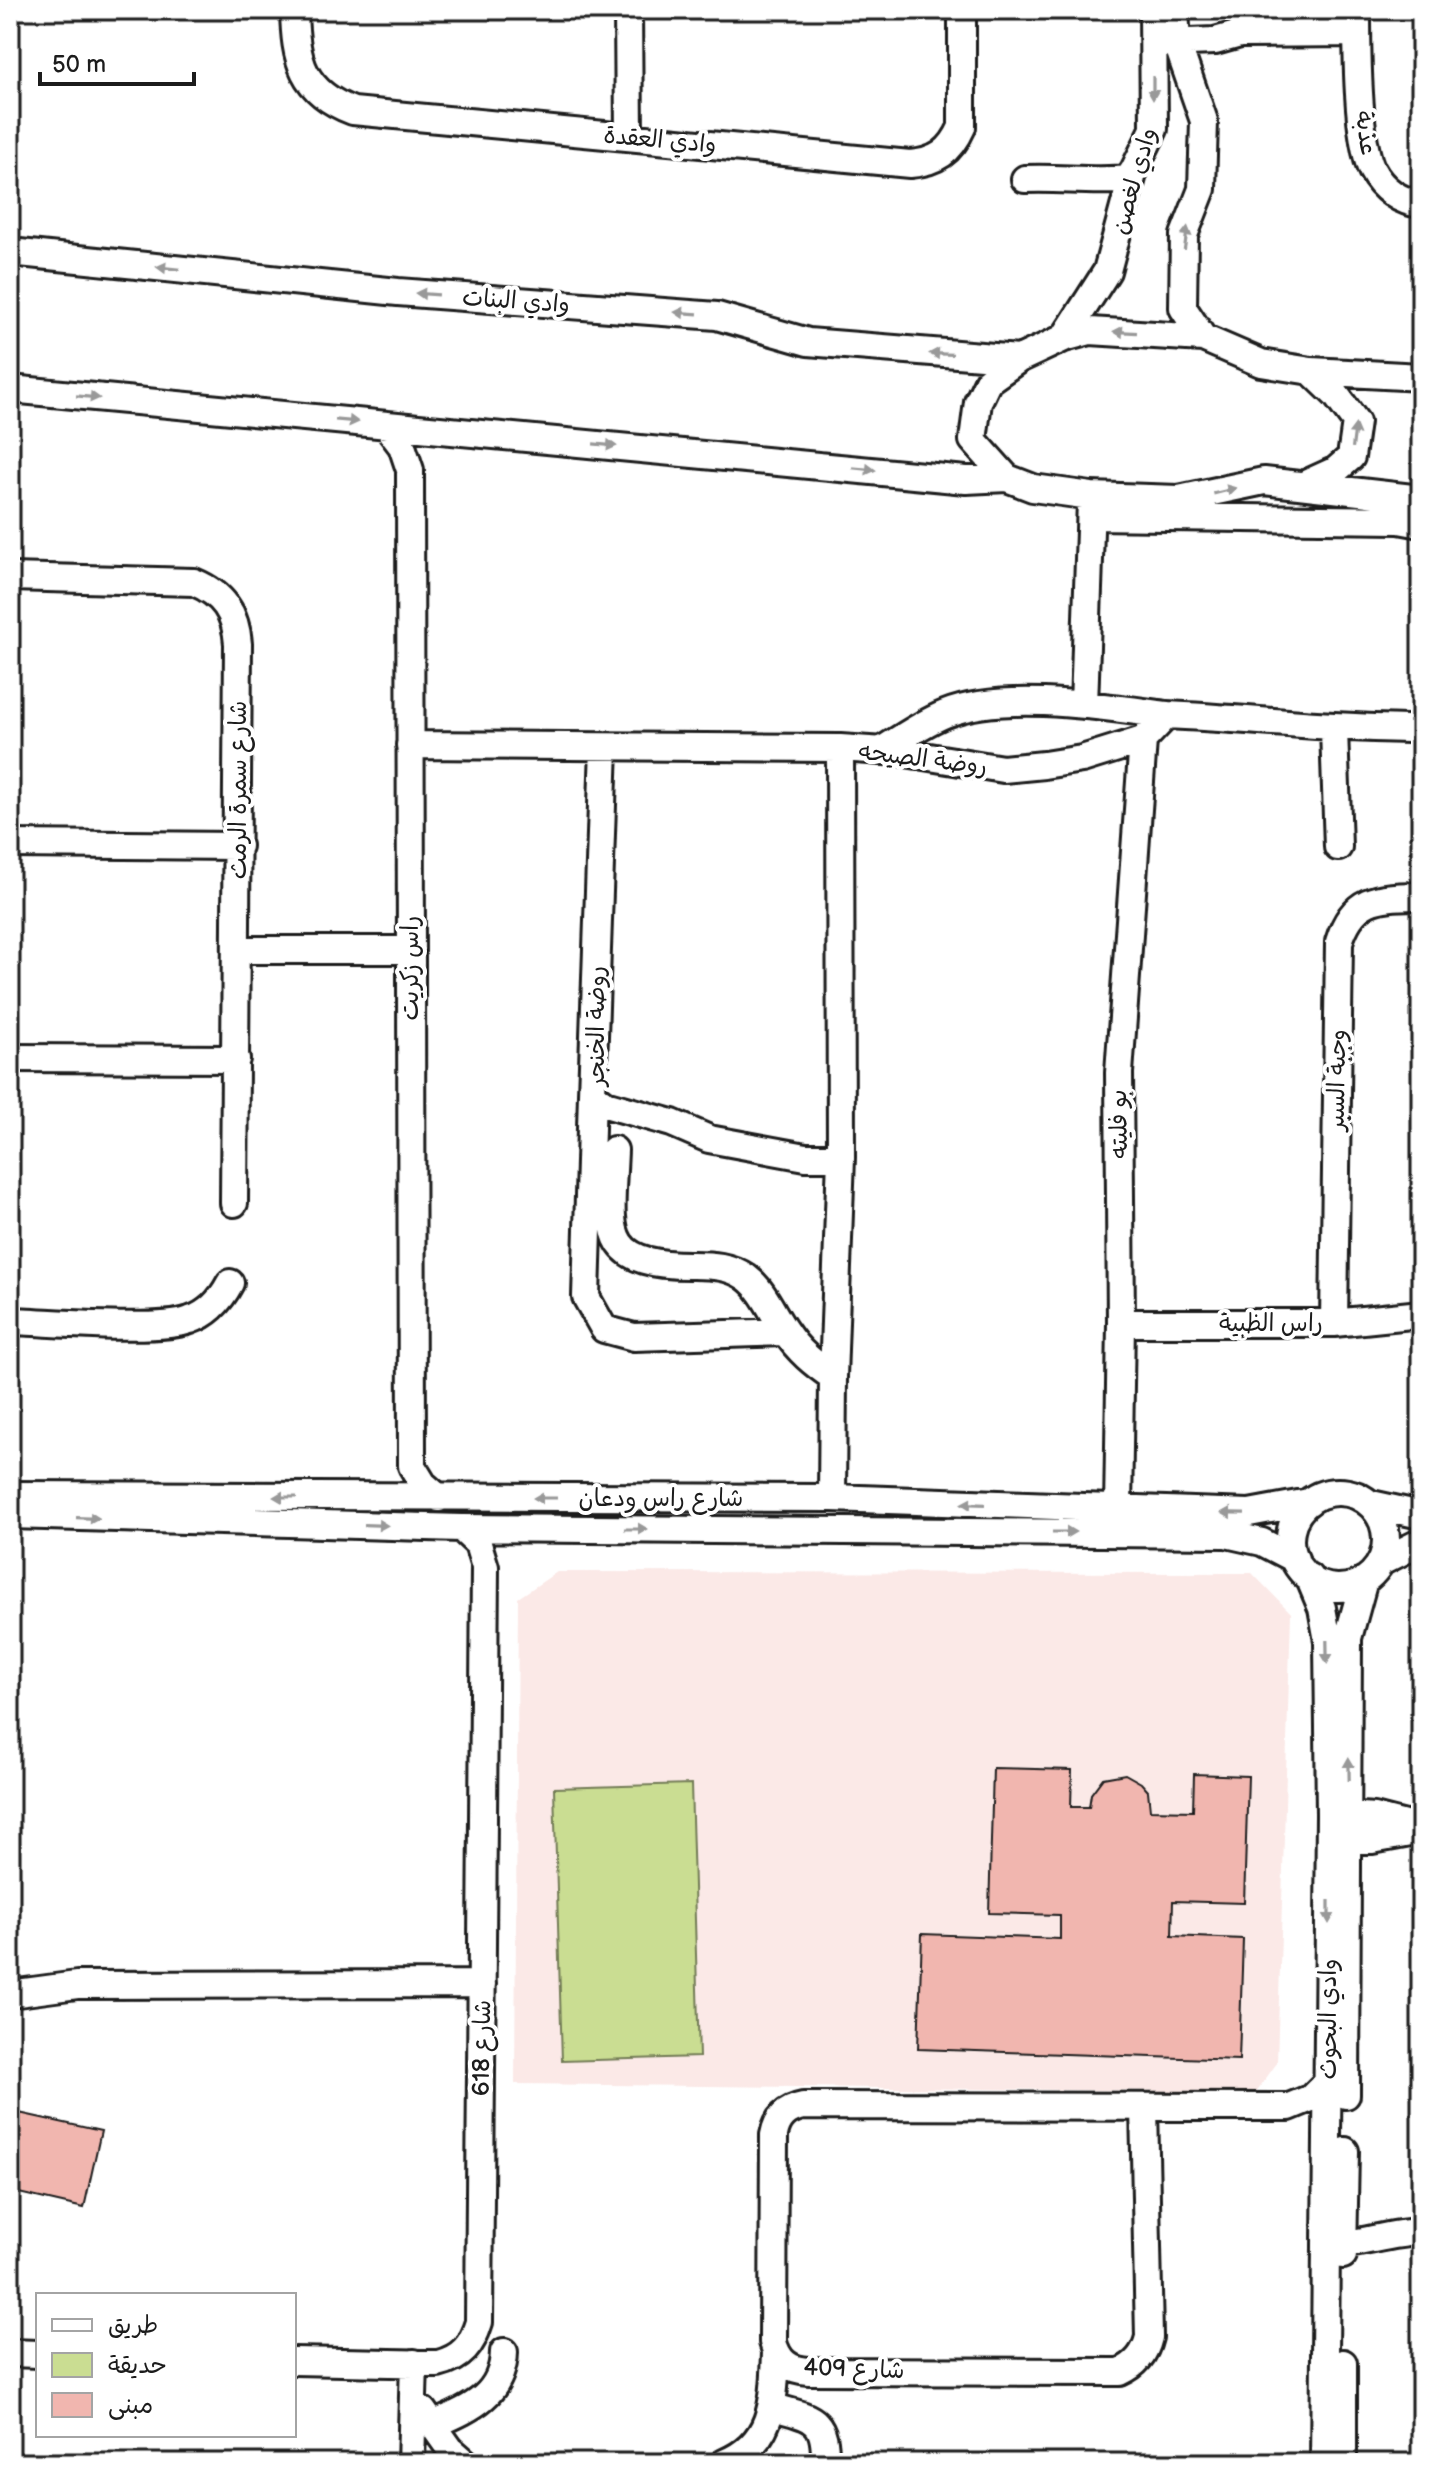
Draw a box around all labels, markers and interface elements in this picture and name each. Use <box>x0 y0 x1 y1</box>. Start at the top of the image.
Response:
scale bar <box>40 36 194 86</box>
text: 50 m <box>52 50 106 79</box>
one-way arrow <box>1147 76 1159 101</box>
street label: عذبة <box>1349 109 1383 157</box>
street label: وادي العقدة <box>602 121 718 161</box>
street label: وادي لغصن <box>1105 124 1165 238</box>
one-way arrow <box>1180 226 1193 251</box>
one-way arrow <box>155 262 180 275</box>
street label: وادي البنات <box>461 283 571 321</box>
one-way arrow <box>414 287 439 300</box>
one-way arrow <box>673 306 698 319</box>
one-way arrow <box>1112 325 1137 338</box>
one-way arrow <box>928 347 953 360</box>
one-way arrow <box>76 390 101 403</box>
one-way arrow <box>334 415 359 428</box>
one-way arrow <box>1347 423 1360 448</box>
one-way arrow <box>593 439 618 452</box>
one-way arrow <box>852 463 877 476</box>
one-way arrow <box>1213 485 1238 497</box>
street label: شارع سمرة الرمث <box>224 701 255 879</box>
street label: روضة الصيحه <box>857 737 989 781</box>
street label: راس زكريت <box>396 916 425 1020</box>
street label: روضة الخنجر <box>582 966 611 1088</box>
street label: وجبة السبر <box>1322 1029 1352 1133</box>
street label: بو فليته <box>1104 1089 1134 1159</box>
street label: راس الظبية <box>1219 1309 1323 1338</box>
street label: شارع راس ودعان <box>579 1484 743 1515</box>
one-way arrow <box>272 1491 297 1503</box>
one-way arrow <box>532 1492 557 1504</box>
one-way arrow <box>960 1497 985 1510</box>
one-way arrow <box>1220 1507 1245 1519</box>
one-way arrow <box>76 1511 101 1524</box>
one-way arrow <box>364 1519 389 1532</box>
one-way arrow <box>624 1523 649 1535</box>
one-way arrow <box>1052 1526 1077 1538</box>
one-way arrow <box>1321 1640 1333 1665</box>
one-way arrow <box>1343 1756 1355 1781</box>
one-way arrow <box>1323 1900 1335 1925</box>
street label: وادي البحوث <box>1314 1959 1345 2079</box>
street label: شارع 618 <box>467 2000 499 2096</box>
legend <box>36 2293 296 2437</box>
text: طريق <box>108 2311 158 2340</box>
text: حديقة <box>108 2351 167 2380</box>
street label: شارع 409 <box>803 2353 905 2387</box>
text: مبنى <box>108 2391 153 2420</box>

